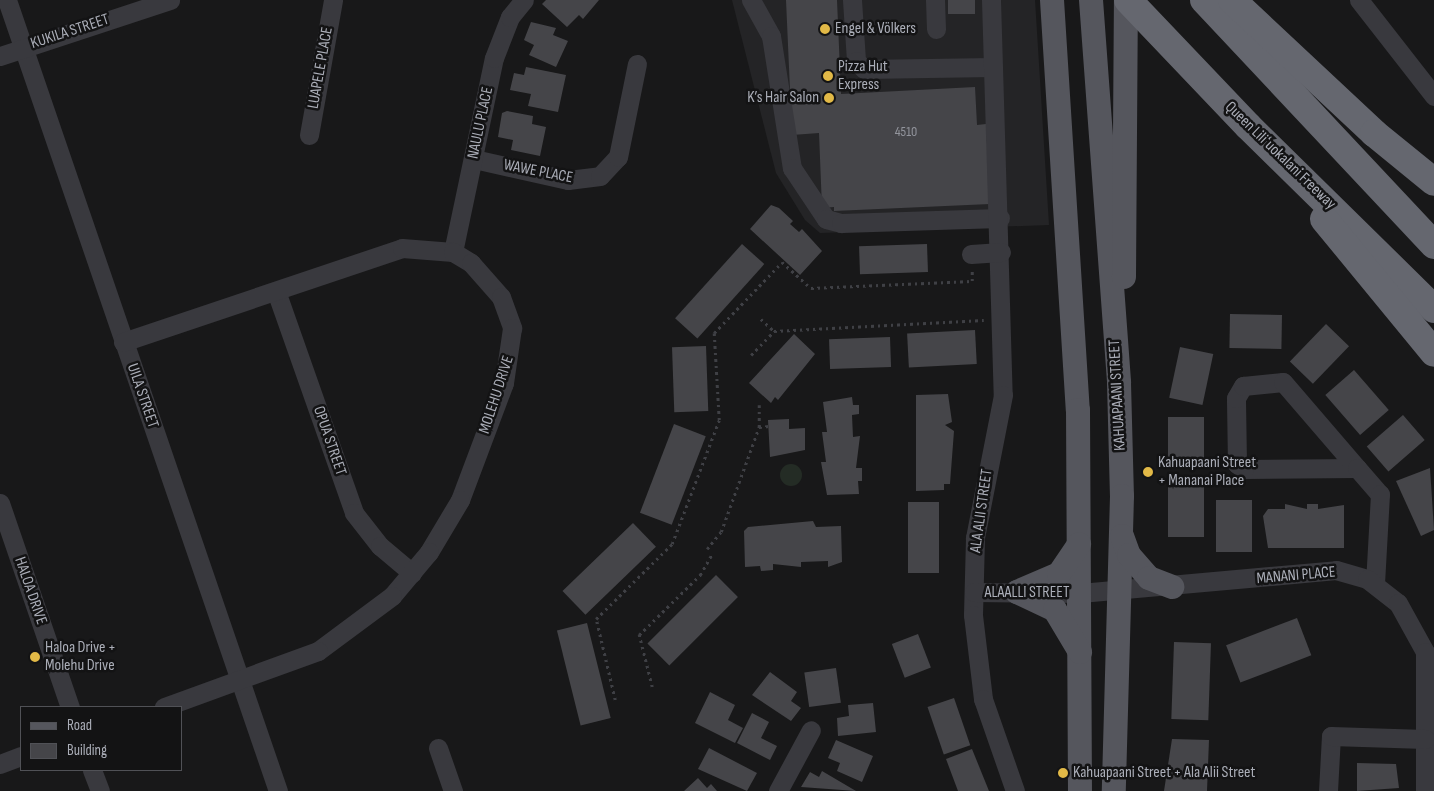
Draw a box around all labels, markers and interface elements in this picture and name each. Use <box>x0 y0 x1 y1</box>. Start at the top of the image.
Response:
street label: KUKILA STREET <box>28 10 112 54</box>
place label: Engel & Völkers <box>835 19 916 39</box>
marker: Engel & Völkers <box>819 23 831 35</box>
street label: LUAPELE PLACE <box>304 26 338 110</box>
place label: Pizza Hut Express <box>838 57 888 95</box>
marker: Pizza Hut Express <box>822 70 834 82</box>
street label: NAULU PLACE <box>464 85 498 161</box>
place label: K’s Hair Salon <box>747 88 819 108</box>
marker: K’s Hair Salon <box>823 92 835 104</box>
street label: Queen Liliʻuokalani Freeway <box>1221 98 1339 214</box>
house number: 4510 <box>895 124 917 140</box>
street label: WAWE PLACE <box>502 156 574 188</box>
street label: KAHUAPAANI STREET <box>1105 339 1131 451</box>
street label: MOLEHU DRIVE <box>475 354 519 436</box>
street label: UILA STREET <box>122 361 162 431</box>
street label: OPUA STREET <box>308 404 350 478</box>
place label: Kahuapaani Street + Mananai Place <box>1158 453 1256 491</box>
marker: Kahuapaani Street + Mananai Place <box>1142 466 1154 478</box>
street label: ALA ALII STREET <box>967 468 997 554</box>
street label: HALOA DRIVE <box>10 555 50 627</box>
street label: MANANI PLACE <box>1256 563 1336 589</box>
street label: ALAALLI STREET <box>985 583 1069 603</box>
place label: Haloa Drive + Molehu Drive <box>45 638 116 676</box>
marker: Haloa Drive + Molehu Drive <box>29 651 41 663</box>
legend <box>20 706 182 771</box>
text: Road <box>67 716 92 735</box>
text: Building <box>67 741 107 760</box>
place label: Kahuapaani Street + Ala Alii Street <box>1073 763 1255 783</box>
marker: Kahuapaani Street + Ala Alii Street <box>1057 767 1069 779</box>

